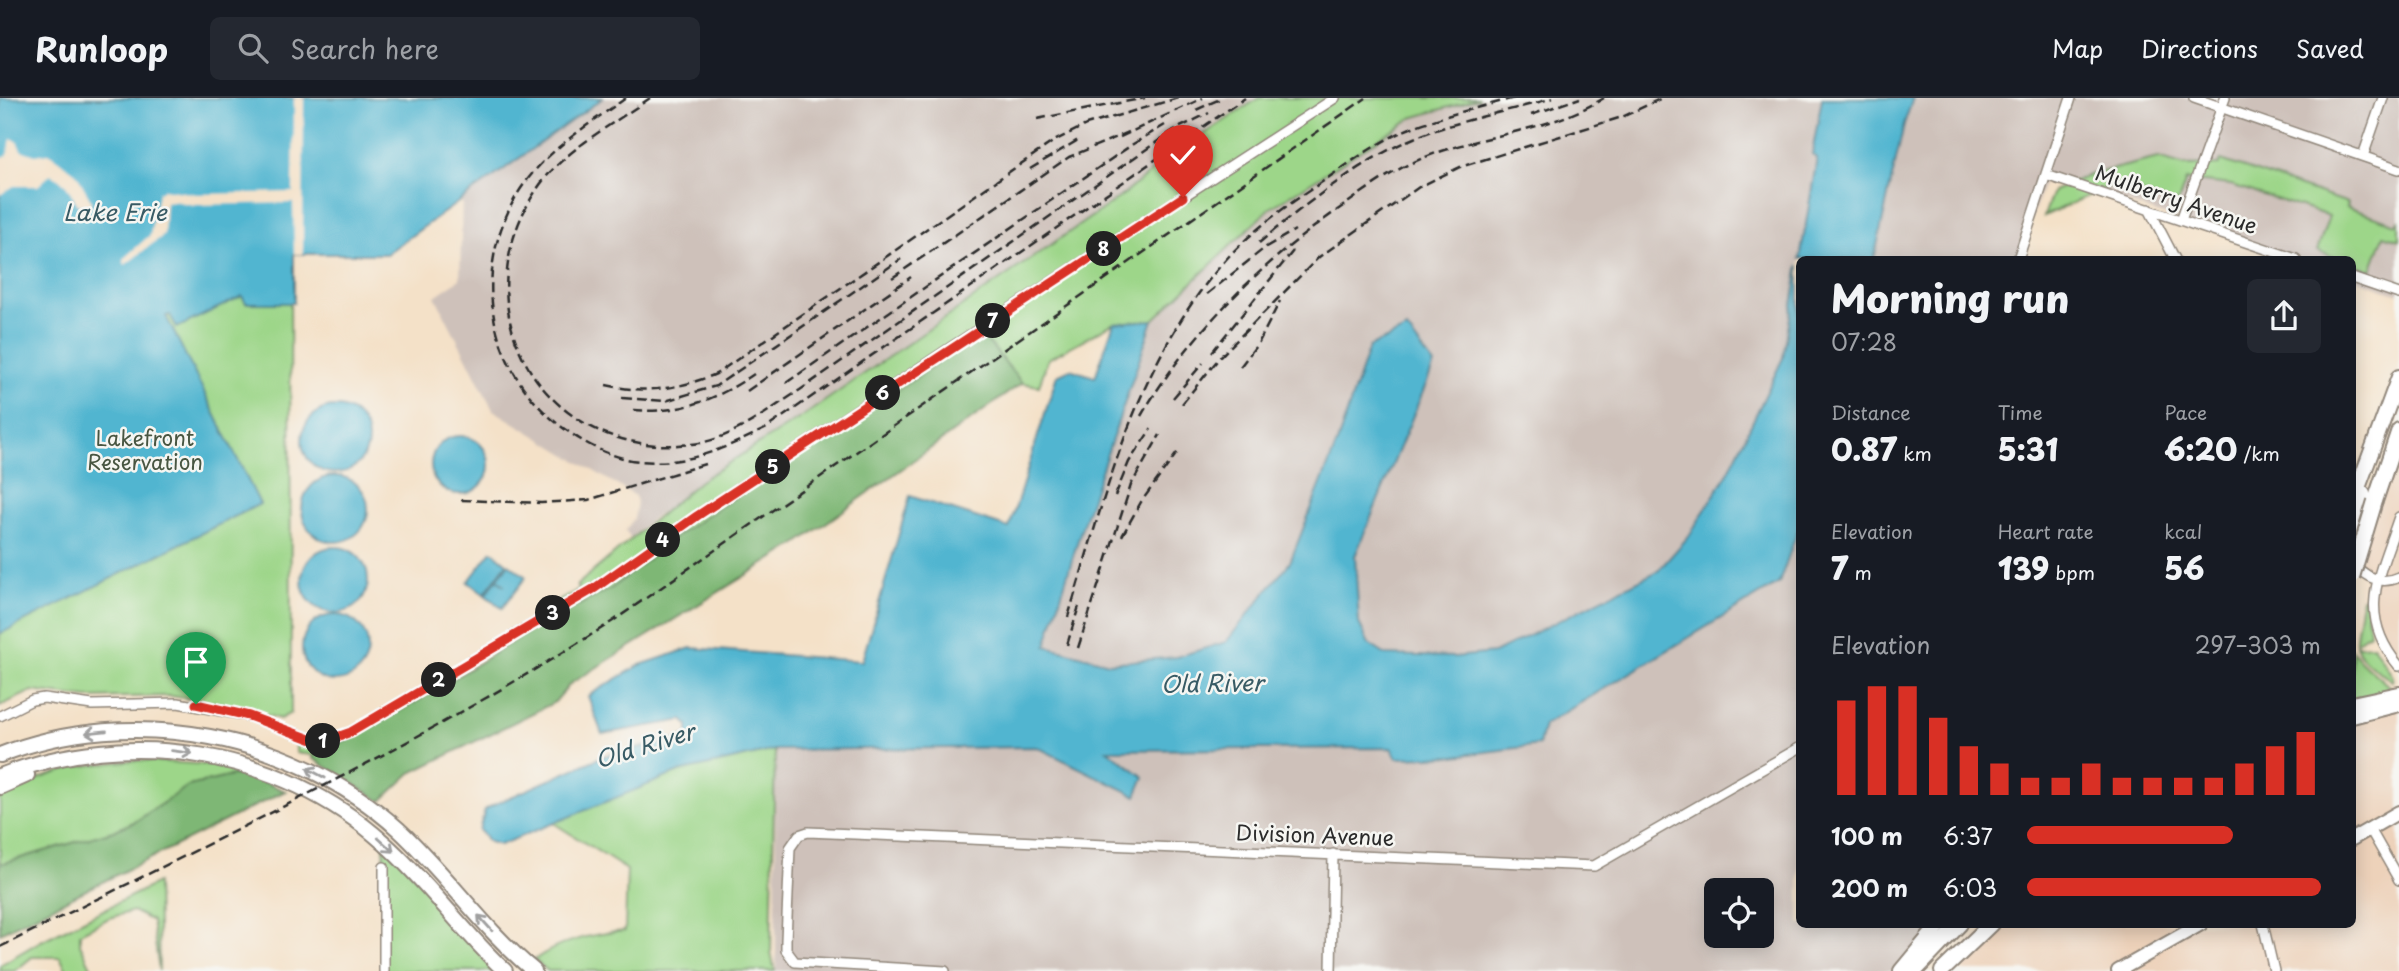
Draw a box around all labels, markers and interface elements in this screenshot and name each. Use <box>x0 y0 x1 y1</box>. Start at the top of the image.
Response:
search box <box>210 17 700 80</box>
text: Runloop <box>35 23 168 73</box>
icon: search <box>234 29 272 67</box>
text: Search here <box>290 29 439 68</box>
text: Map <box>2052 30 2103 66</box>
text: Directions <box>2141 30 2258 66</box>
text: Saved <box>2296 30 2364 66</box>
pin <box>1153 125 1213 197</box>
icon: check <box>1164 136 1202 174</box>
street label: Mulberry Avenue <box>2091 155 2262 241</box>
water label: Lake Erie <box>63 194 169 229</box>
pin: 8 <box>1086 232 1122 266</box>
text: 8 <box>1098 234 1109 262</box>
text: Morning run <box>1831 269 2069 326</box>
button: share <box>2247 279 2321 353</box>
pin: 7 <box>976 304 1010 339</box>
text: 7 <box>987 306 998 334</box>
text: 07:28 <box>1831 324 1897 359</box>
pin: 6 <box>866 376 900 410</box>
text: 6 <box>876 378 889 406</box>
text: Distance <box>1831 398 1911 426</box>
text: Time <box>1998 398 2043 426</box>
text: Pace <box>2164 398 2207 426</box>
park label: Lakefront Reservation <box>87 421 203 477</box>
text: 0.87 <box>1831 426 1897 471</box>
text: 5:31 <box>1998 426 2058 471</box>
text: 6:20 <box>2164 426 2237 471</box>
text: km <box>1897 439 1932 467</box>
text: /km <box>2237 439 2280 467</box>
pin: 5 <box>756 450 790 484</box>
text: 5 <box>766 452 779 480</box>
text: Elevation <box>1831 517 1913 545</box>
text: Heart rate <box>1998 517 2094 545</box>
text: kcal <box>2164 517 2202 545</box>
pin: 4 <box>646 522 680 558</box>
text: 4 <box>656 525 669 553</box>
text: 7 <box>1831 545 1848 590</box>
text: 139 <box>1998 545 2049 590</box>
text: 56 <box>2164 545 2204 590</box>
text: m <box>1848 558 1872 586</box>
text: bpm <box>2049 558 2095 586</box>
pin: 3 <box>536 596 570 630</box>
text: 3 <box>546 598 559 626</box>
text: Elevation <box>1831 627 1930 662</box>
text: 297–303 m <box>2194 627 2321 662</box>
pin <box>166 632 226 704</box>
icon: arrive <box>177 643 215 681</box>
pin: 2 <box>422 662 457 698</box>
water label: Old River <box>1160 664 1267 701</box>
text: 2 <box>432 665 445 693</box>
water label: Old River <box>590 712 702 776</box>
pin: 1 <box>306 724 340 758</box>
one-way arrow <box>85 726 108 739</box>
text: 1 <box>318 726 327 754</box>
one-way arrow <box>170 746 193 759</box>
one-way arrow <box>307 766 327 780</box>
street label: Division Avenue <box>1235 815 1395 853</box>
text: 100 m <box>1831 818 1903 853</box>
text: 6:37 <box>1943 818 1993 853</box>
one-way arrow <box>377 837 395 853</box>
text: 200 m <box>1831 870 1908 905</box>
text: 6:03 <box>1943 870 1997 905</box>
map controls <box>1704 878 1774 948</box>
button: locate <box>1704 878 1774 948</box>
one-way arrow <box>477 914 493 932</box>

